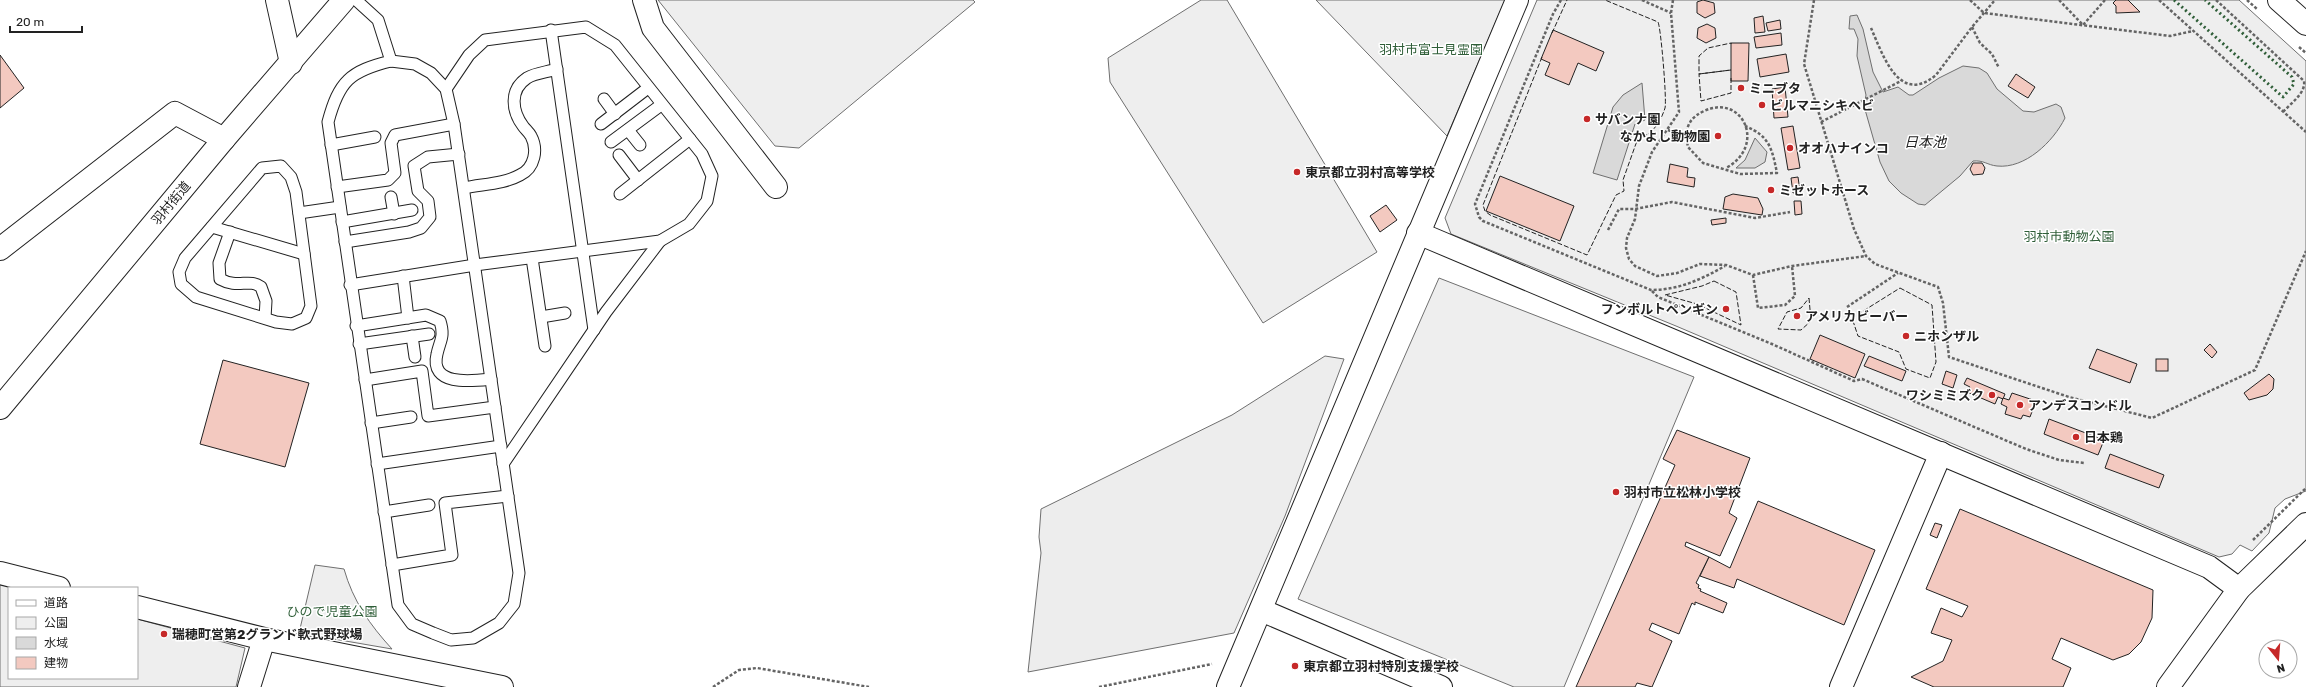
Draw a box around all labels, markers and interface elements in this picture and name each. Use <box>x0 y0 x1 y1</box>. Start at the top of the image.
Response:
scale bar <box>10 8 82 34</box>
text: 20 m <box>16 15 44 29</box>
park label: 羽村市富士見霊園 <box>1379 42 1483 57</box>
place label: ミニブタ <box>1749 81 1801 96</box>
marker: ミニブタ <box>1736 83 1746 93</box>
place label: ビルマニシキヘビ <box>1770 98 1874 113</box>
marker: ビルマニシキヘビ <box>1757 100 1767 110</box>
place label: サバンナ園 <box>1595 112 1660 127</box>
marker: サバンナ園 <box>1582 114 1592 124</box>
place label: なかよし動物園 <box>1620 129 1710 144</box>
marker: なかよし動物園 <box>1713 131 1723 141</box>
water label: 日本池 <box>1904 134 1948 151</box>
place label: オオハナインコ <box>1798 141 1889 156</box>
marker: オオハナインコ <box>1785 143 1795 153</box>
place label: 東京都立羽村高等学校 <box>1305 165 1435 180</box>
marker: 東京都立羽村高等学校 <box>1292 167 1302 177</box>
street label: 羽村街道 <box>149 178 193 228</box>
place label: ミゼットホース <box>1779 183 1869 198</box>
marker: ミゼットホース <box>1766 185 1776 195</box>
park label: 羽村市動物公園 <box>2023 229 2115 244</box>
place label: フンボルトペンギン <box>1601 302 1718 317</box>
marker: フンボルトペンギン <box>1721 304 1731 314</box>
place label: アメリカビーバー <box>1805 309 1908 324</box>
marker: アメリカビーバー <box>1792 311 1802 321</box>
place label: ニホンザル <box>1914 329 1979 344</box>
marker: ニホンザル <box>1901 331 1911 341</box>
place label: ワシミミズク <box>1906 388 1984 403</box>
marker: ワシミミズク <box>1987 390 1997 400</box>
place label: アンデスコンドル <box>2028 398 2131 413</box>
marker: アンデスコンドル <box>2015 400 2025 410</box>
place label: 日本鶏 <box>2084 430 2123 445</box>
marker: 日本鶏 <box>2071 432 2081 442</box>
place label: 羽村市立松林小学校 <box>1624 485 1741 500</box>
marker: 羽村市立松林小学校 <box>1611 487 1621 497</box>
legend <box>8 587 138 679</box>
text: 道路 <box>44 596 68 610</box>
park label: ひので児童公園 <box>286 604 378 619</box>
text: 公園 <box>44 616 68 630</box>
place label: 瑞穂町営第2グランド軟式野球場 <box>172 627 362 642</box>
marker: 瑞穂町営第2グランド軟式野球場 <box>159 629 169 639</box>
text: 水域 <box>44 636 68 650</box>
north arrow <box>2258 639 2298 679</box>
text: 建物 <box>44 656 68 670</box>
place label: 東京都立羽村特別支援学校 <box>1303 659 1459 674</box>
marker: 東京都立羽村特別支援学校 <box>1290 661 1300 671</box>
text: N <box>2275 661 2286 675</box>

